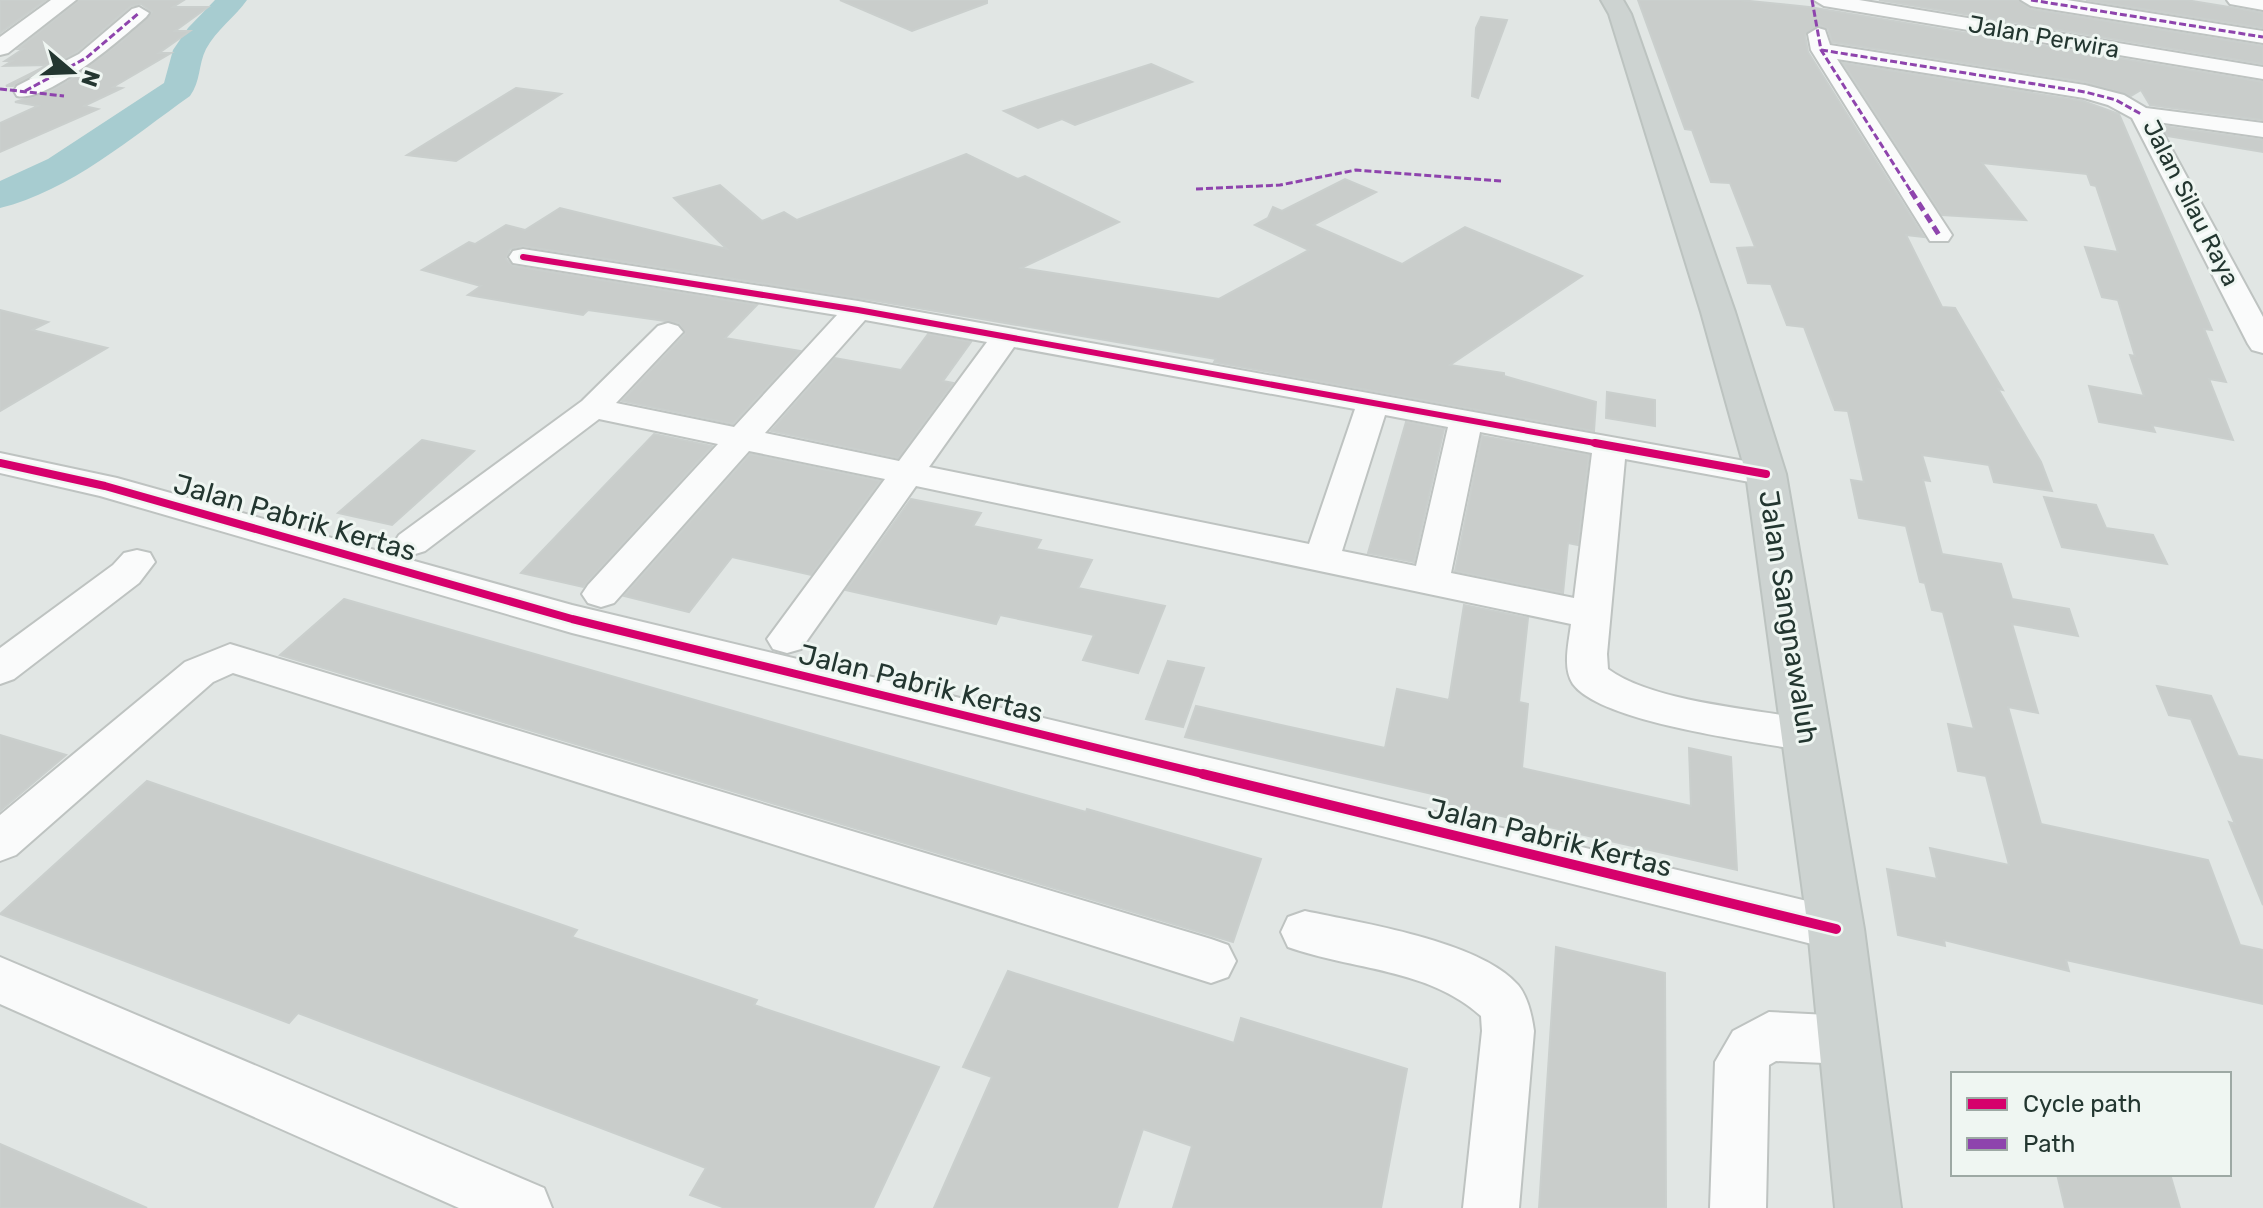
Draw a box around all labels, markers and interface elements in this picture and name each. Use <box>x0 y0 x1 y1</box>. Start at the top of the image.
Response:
street label: Jalan Perwira <box>1966 10 2122 64</box>
north arrow <box>32 32 112 112</box>
text: N <box>75 66 106 90</box>
street label: Jalan Silau Raya <box>2137 115 2245 291</box>
street label: Jalan Pabrik Kertas <box>170 467 420 568</box>
street label: Jalan Sangnawaluh <box>1752 488 1825 746</box>
street label: Jalan Pabrik Kertas <box>795 637 1046 730</box>
street label: Jalan Pabrik Kertas <box>1424 791 1675 884</box>
legend <box>1951 1072 2231 1176</box>
text: Cycle path <box>2023 1090 2142 1118</box>
text: Path <box>2023 1130 2075 1158</box>

